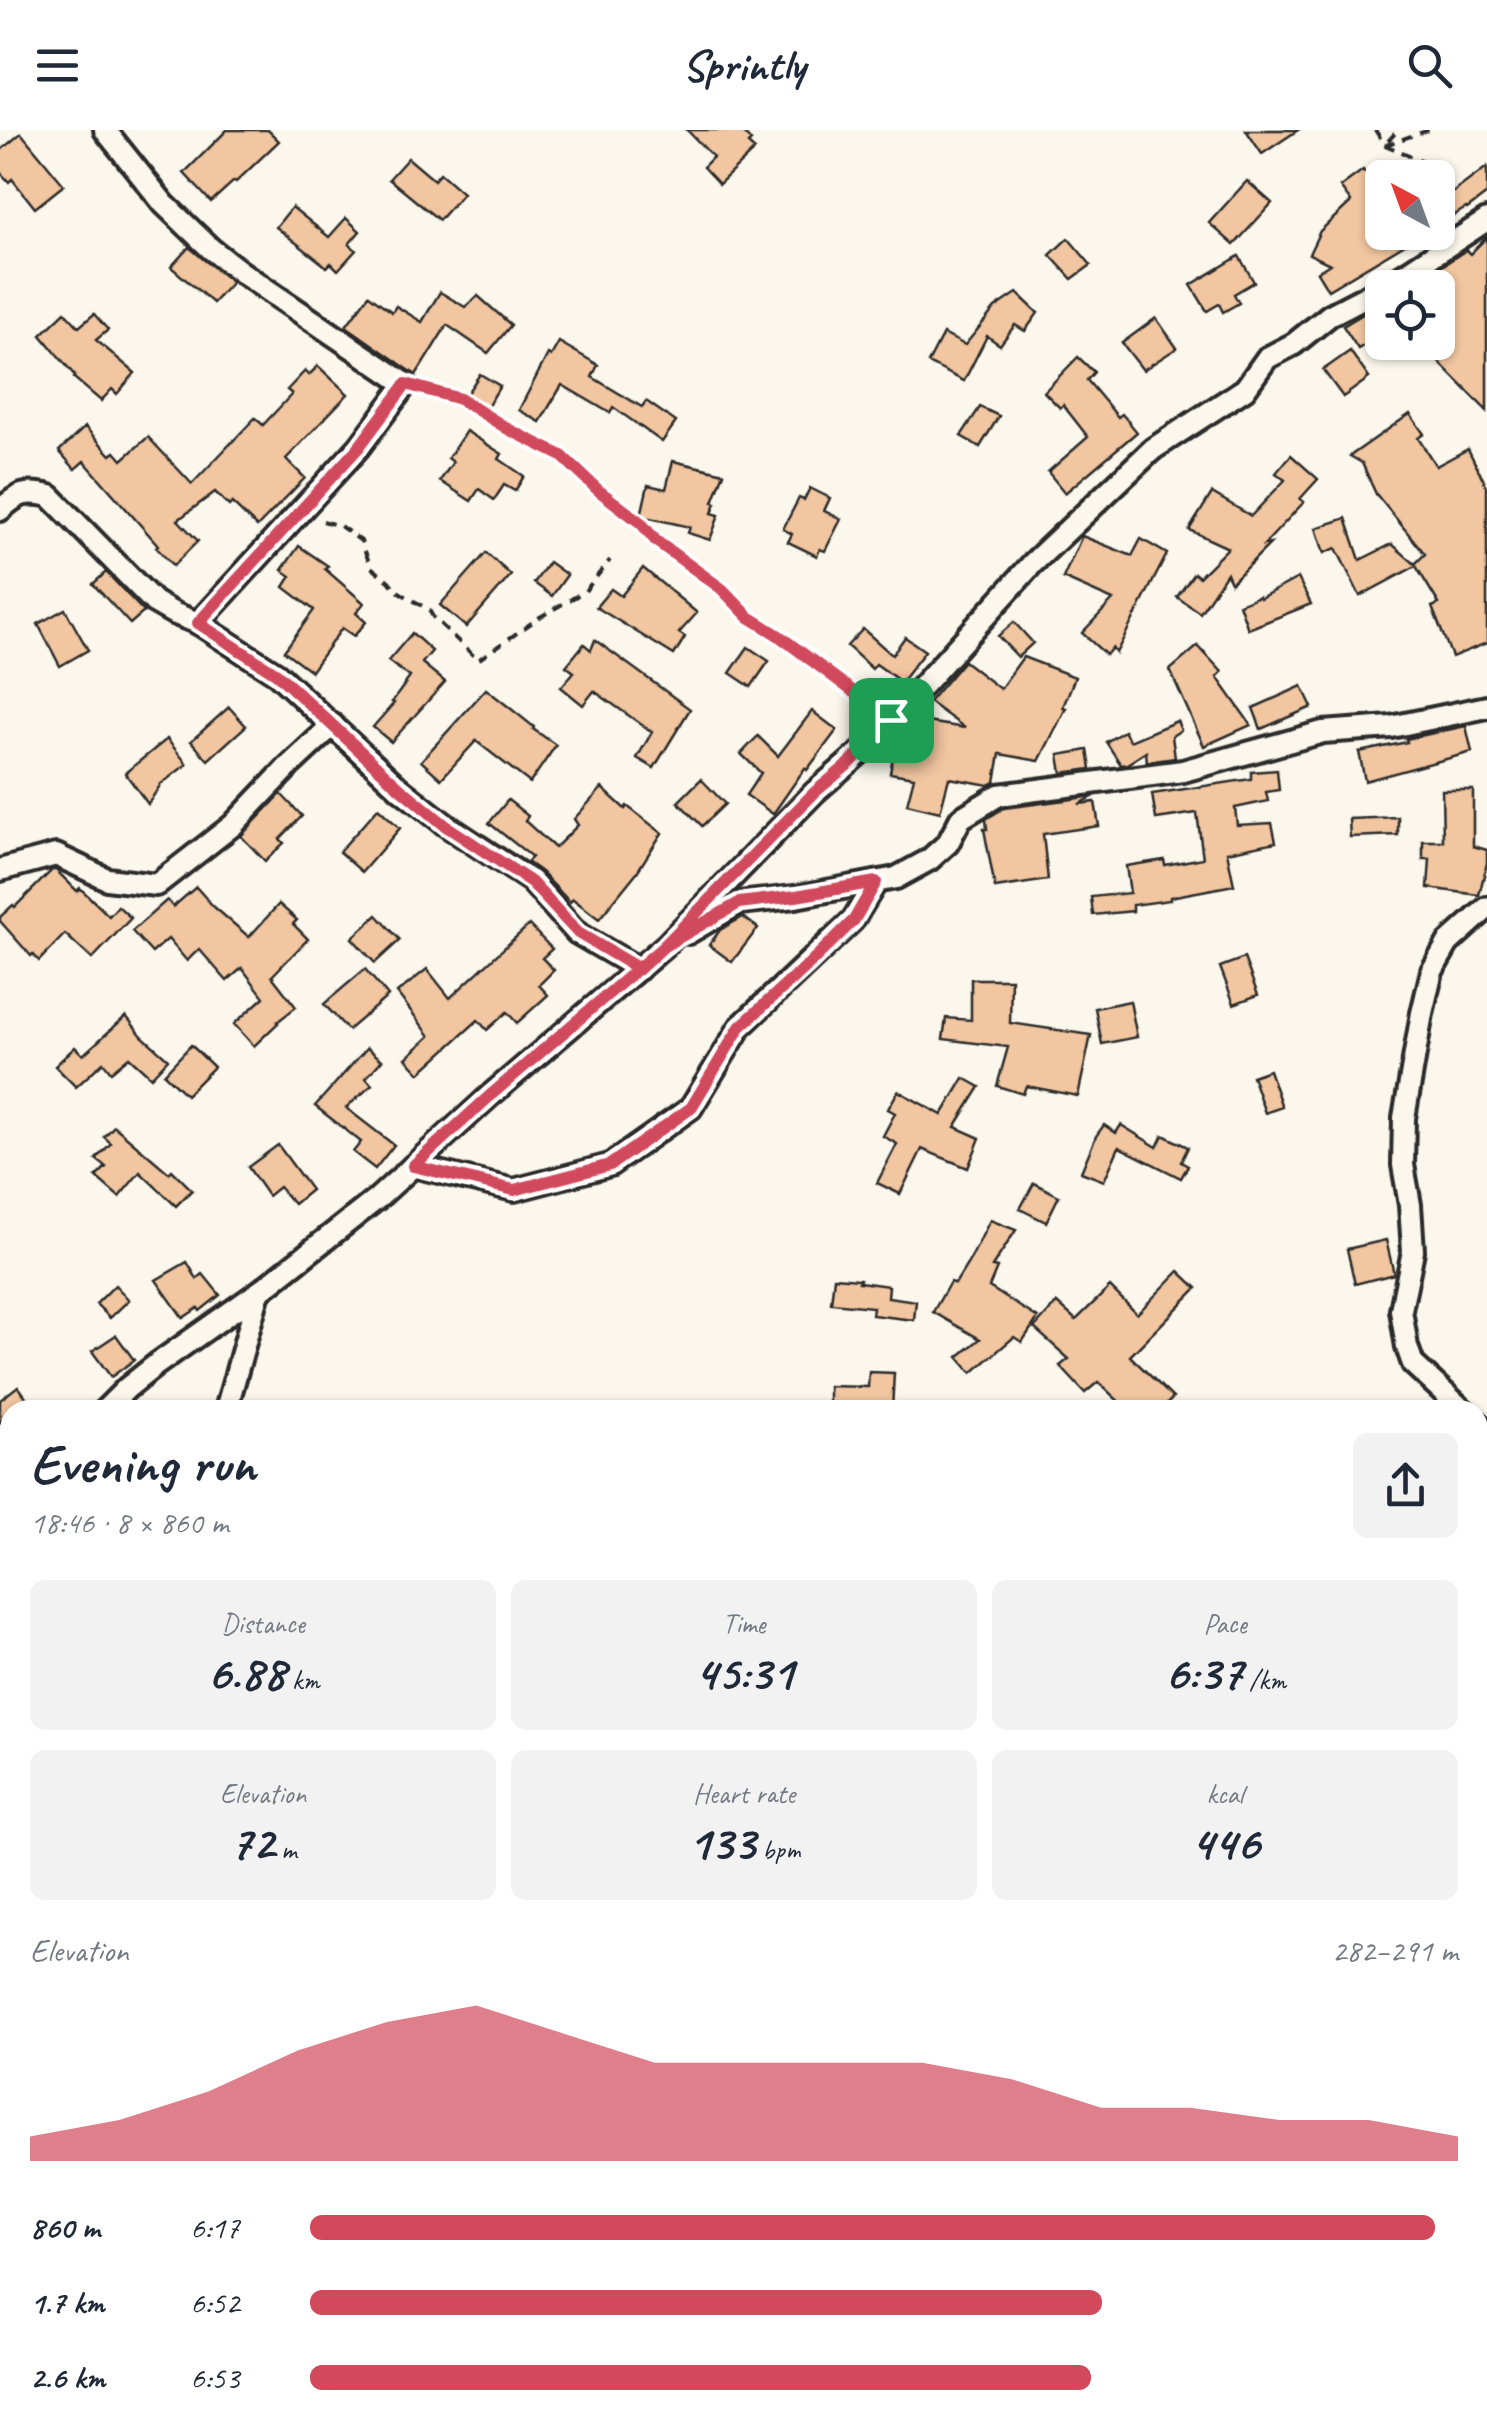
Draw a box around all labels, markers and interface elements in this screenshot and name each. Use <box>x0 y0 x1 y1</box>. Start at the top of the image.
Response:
text: Sprintly <box>682 37 805 94</box>
icon: menu <box>30 38 85 93</box>
icon: search <box>1402 38 1457 93</box>
north arrow <box>1365 160 1455 250</box>
map controls <box>1365 160 1455 360</box>
button: locate <box>1365 270 1455 360</box>
pin <box>849 678 934 763</box>
icon: arrive <box>864 693 919 748</box>
text: Evening run <box>30 1429 255 1499</box>
button: share <box>1353 1433 1458 1538</box>
text: 18:46 · 8 × 860 m <box>30 1502 228 1543</box>
text: Distance <box>221 1606 305 1641</box>
text: Time <box>723 1606 765 1641</box>
text: Pace <box>1203 1606 1247 1641</box>
text: 6.88 <box>207 1641 285 1704</box>
text: 45:31 <box>694 1641 794 1704</box>
text: 6:37 <box>1164 1641 1242 1704</box>
text: km <box>285 1662 319 1697</box>
text: /km <box>1242 1662 1286 1697</box>
text: Elevation <box>220 1776 306 1811</box>
text: Heart rate <box>693 1776 795 1811</box>
text: kcal <box>1206 1776 1244 1811</box>
text: 72 <box>229 1811 274 1874</box>
text: 133 <box>688 1811 755 1874</box>
text: 446 <box>1191 1811 1259 1874</box>
text: m <box>274 1832 297 1867</box>
text: bpm <box>755 1832 800 1867</box>
text: Elevation <box>30 1930 128 1971</box>
text: 282–291 m <box>1332 1930 1458 1971</box>
text: 860 m <box>30 2207 100 2248</box>
text: 6:17 <box>190 2207 240 2248</box>
text: 1.7 km <box>30 2282 104 2323</box>
text: 6:52 <box>190 2282 240 2323</box>
text: 2.6 km <box>30 2357 105 2398</box>
text: 6:53 <box>190 2357 240 2398</box>

